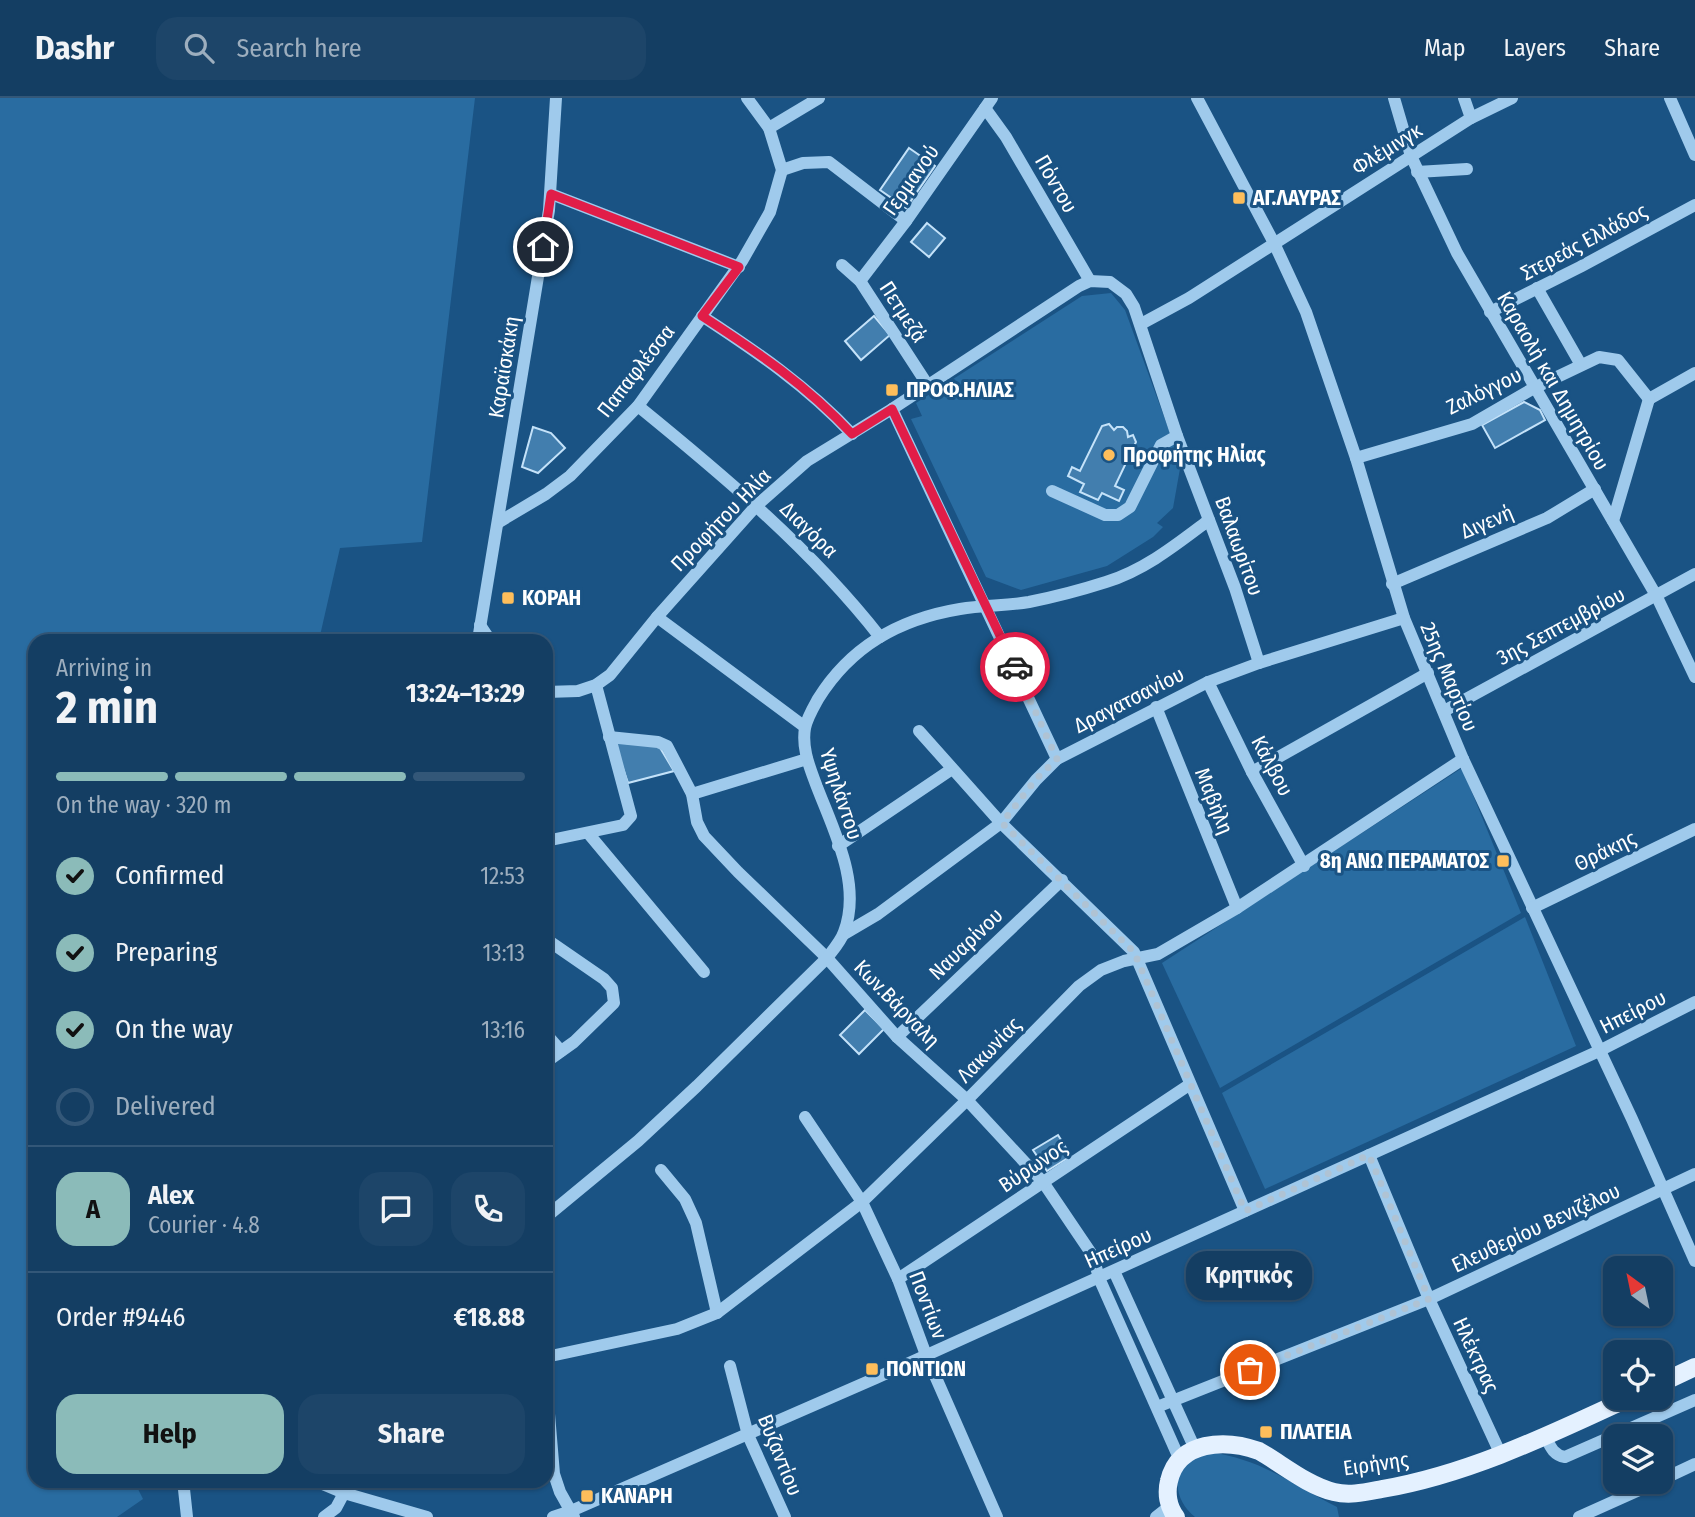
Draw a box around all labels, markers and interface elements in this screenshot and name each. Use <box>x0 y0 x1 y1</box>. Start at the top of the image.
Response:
search box <box>156 17 646 80</box>
text: Dashr <box>35 28 114 68</box>
icon: search <box>180 29 218 67</box>
text: Search here <box>236 33 362 64</box>
text: Map <box>1424 34 1466 62</box>
text: Layers <box>1504 34 1566 62</box>
text: Share <box>1604 34 1660 62</box>
street label: Φλέμινγκ <box>1347 117 1427 181</box>
street label: Γερμανού <box>877 139 945 221</box>
street label: Πόντου <box>1029 150 1083 218</box>
place label: ΑΓ.ΛΑΥΡΑΣ <box>1252 185 1341 211</box>
marker: ΑΓ.ΛΑΥΡΑΣ <box>1231 190 1247 206</box>
street label: Στερεάς Ελλάδος <box>1516 198 1652 286</box>
pin <box>513 217 573 277</box>
icon: home <box>524 228 562 266</box>
street label: Πετμεζά <box>874 276 932 348</box>
street label: Καραολή και Δημητρίου <box>1491 287 1615 475</box>
street label: Καραϊσκάκη <box>483 314 525 420</box>
street label: Παπαφλέσσα <box>592 319 680 423</box>
street label: Ζαλόγγου <box>1442 362 1526 420</box>
place label: ΠΡΟΦ.ΗΛΙΑΣ <box>906 377 1014 403</box>
marker: ΠΡΟΦ.ΗΛΙΑΣ <box>884 382 900 398</box>
place label: Προφήτης Ηλίας <box>1123 442 1266 468</box>
marker: Προφήτης Ηλίας <box>1101 447 1117 463</box>
street label: Προφήτου Ηλία <box>665 463 777 577</box>
street label: Βαλαωρίτου <box>1209 493 1269 599</box>
street label: Διαγόρα <box>775 496 843 564</box>
street label: Διγενή <box>1457 499 1517 545</box>
street label: 3ης Σεπτεμβρίου <box>1492 581 1630 671</box>
place label: ΚΟΡΑΗ <box>522 585 581 611</box>
marker: ΚΟΡΑΗ <box>500 590 516 606</box>
street label: 25ης Μαρτίου <box>1414 618 1484 736</box>
courier <box>980 632 1050 702</box>
icon: car <box>996 648 1034 686</box>
text: Arriving in <box>56 654 152 682</box>
street label: Δραγατσανίου <box>1069 661 1189 739</box>
text: 13:24–13:29 <box>406 678 525 709</box>
text: 2 min <box>56 680 158 735</box>
street label: Κάλβου <box>1245 731 1299 801</box>
street label: Υψηλάντου <box>814 745 868 843</box>
street label: Μαβήλη <box>1189 764 1239 838</box>
text: On the way · 320 m <box>56 791 231 819</box>
street label: Θράκης <box>1570 825 1640 877</box>
place label: 8η ΑΝΩ ΠΕΡΑΜΑΤΟΣ <box>1320 848 1489 874</box>
marker: 8η ΑΝΩ ΠΕΡΑΜΑΤΟΣ <box>1495 853 1511 869</box>
icon: check <box>56 857 94 895</box>
text: Confirmed <box>115 860 225 891</box>
text: 12:53 <box>480 862 525 890</box>
street label: Ναυαρίνου <box>923 902 1009 986</box>
icon: check <box>56 934 94 972</box>
text: Preparing <box>115 937 217 968</box>
text: 13:13 <box>482 939 525 967</box>
street label: Κων.Βάρναλη <box>849 954 945 1054</box>
street label: Ηπείρου <box>1596 984 1670 1040</box>
icon: check <box>56 1011 94 1049</box>
street label: Λακωνίας <box>951 1012 1027 1088</box>
text: On the way <box>115 1014 233 1045</box>
text: 13:16 <box>481 1016 525 1044</box>
text: Delivered <box>115 1091 216 1122</box>
street label: Βύρωνος <box>994 1134 1072 1198</box>
button: chat <box>359 1172 433 1246</box>
button: phone <box>451 1172 525 1246</box>
street label: Ελευθερίου Βενιζέλου <box>1448 1178 1624 1278</box>
text: Alex <box>148 1180 194 1211</box>
text: A <box>86 1194 100 1225</box>
text: Courier · 4.8 <box>148 1211 260 1239</box>
street label: Ηπείρου <box>1080 1222 1156 1274</box>
callout: Κρητικός <box>1187 1251 1313 1300</box>
north arrow <box>1603 1256 1673 1326</box>
map controls <box>1603 1256 1673 1494</box>
text: Κρητικός <box>1205 1261 1293 1289</box>
street label: Ποντίων <box>903 1267 953 1343</box>
text: Order #9446 <box>56 1302 185 1333</box>
text: €18.88 <box>454 1302 525 1333</box>
street label: Ηλέκτρας <box>1447 1313 1505 1397</box>
pin <box>1220 1340 1280 1400</box>
button: locate <box>1603 1340 1673 1410</box>
icon: bag <box>1231 1351 1269 1389</box>
place label: ΠΟΝΤΙΩΝ <box>886 1356 966 1382</box>
marker: ΠΟΝΤΙΩΝ <box>864 1361 880 1377</box>
button: Help <box>56 1394 284 1474</box>
button: Share <box>298 1394 525 1474</box>
street label: Βυζαντίου <box>752 1411 808 1499</box>
place label: ΠΛΑΤΕΙΑ <box>1280 1419 1352 1445</box>
marker: ΠΛΑΤΕΙΑ <box>1258 1424 1274 1440</box>
button: layers <box>1603 1424 1673 1494</box>
street label: Ειρήνης <box>1342 1447 1411 1481</box>
place label: ΚΑΝΑΡΗ <box>601 1483 673 1509</box>
marker: ΚΑΝΑΡΗ <box>579 1488 595 1504</box>

